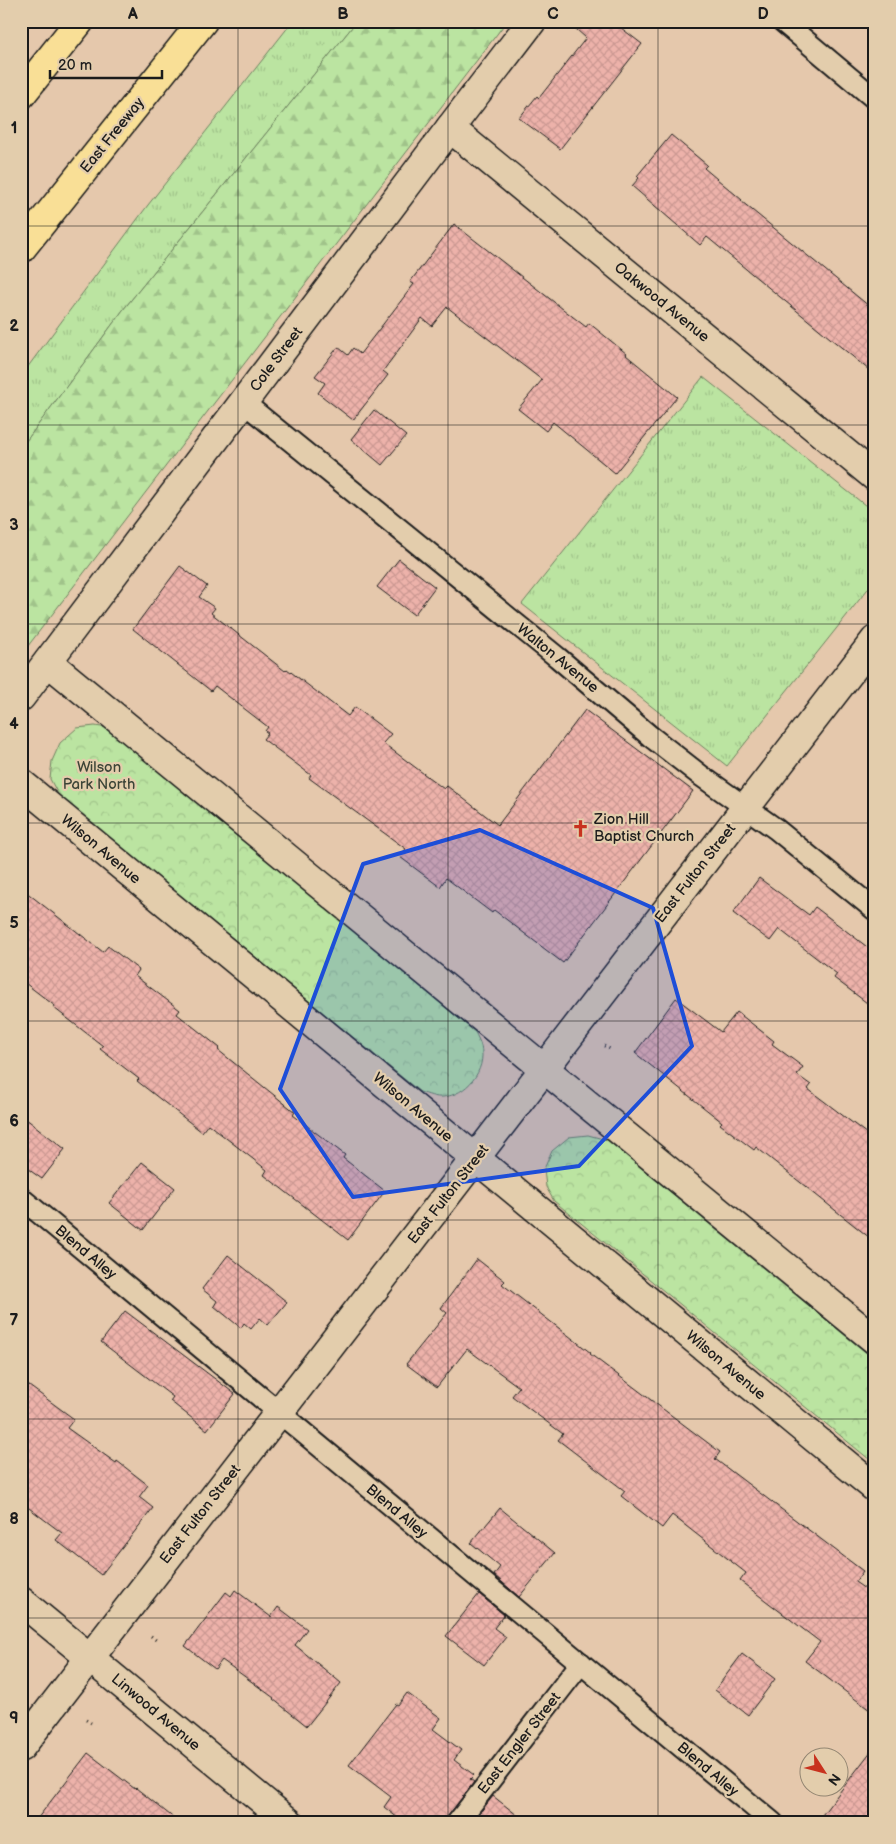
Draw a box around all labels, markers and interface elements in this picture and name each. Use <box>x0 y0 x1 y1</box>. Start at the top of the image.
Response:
text: A <box>127 5 138 24</box>
text: B <box>337 5 349 24</box>
text: C <box>547 5 559 24</box>
text: D <box>757 5 769 24</box>
scale bar <box>50 48 162 80</box>
text: 20 m <box>58 56 92 75</box>
street label: East Freeway <box>76 94 149 177</box>
text: 1 <box>11 119 17 138</box>
street label: Oakwood Avenue <box>610 258 713 347</box>
text: 2 <box>9 317 19 336</box>
street label: Cole Street <box>246 323 307 395</box>
text: 3 <box>9 516 19 535</box>
street label: Walton Avenue <box>513 619 603 697</box>
text: 4 <box>9 715 19 734</box>
park label: Wilson Park North <box>63 758 135 794</box>
street label: Wilson Avenue <box>57 810 145 888</box>
place label: Zion Hill Baptist Church <box>593 810 694 846</box>
church icon: Zion Hill Baptist Church <box>570 818 590 838</box>
street label: East Fulton Street <box>651 819 740 927</box>
text: 5 <box>9 914 19 933</box>
street label: Wilson Avenue <box>369 1068 457 1146</box>
text: 6 <box>9 1112 19 1131</box>
street label: East Fulton Street <box>404 1140 493 1248</box>
street label: Blend Alley <box>51 1221 121 1284</box>
text: 7 <box>10 1311 19 1330</box>
street label: Wilson Avenue <box>682 1326 770 1404</box>
street label: East Fulton Street <box>156 1460 245 1568</box>
street label: Blend Alley <box>362 1480 432 1543</box>
text: 8 <box>9 1510 19 1529</box>
street label: Linwood Avenue <box>107 1670 204 1755</box>
street label: East Engler Street <box>474 1688 565 1798</box>
text: 9 <box>9 1709 19 1728</box>
street label: Blend Alley <box>673 1738 743 1801</box>
north arrow <box>798 1746 848 1796</box>
text: N <box>824 1770 844 1789</box>

